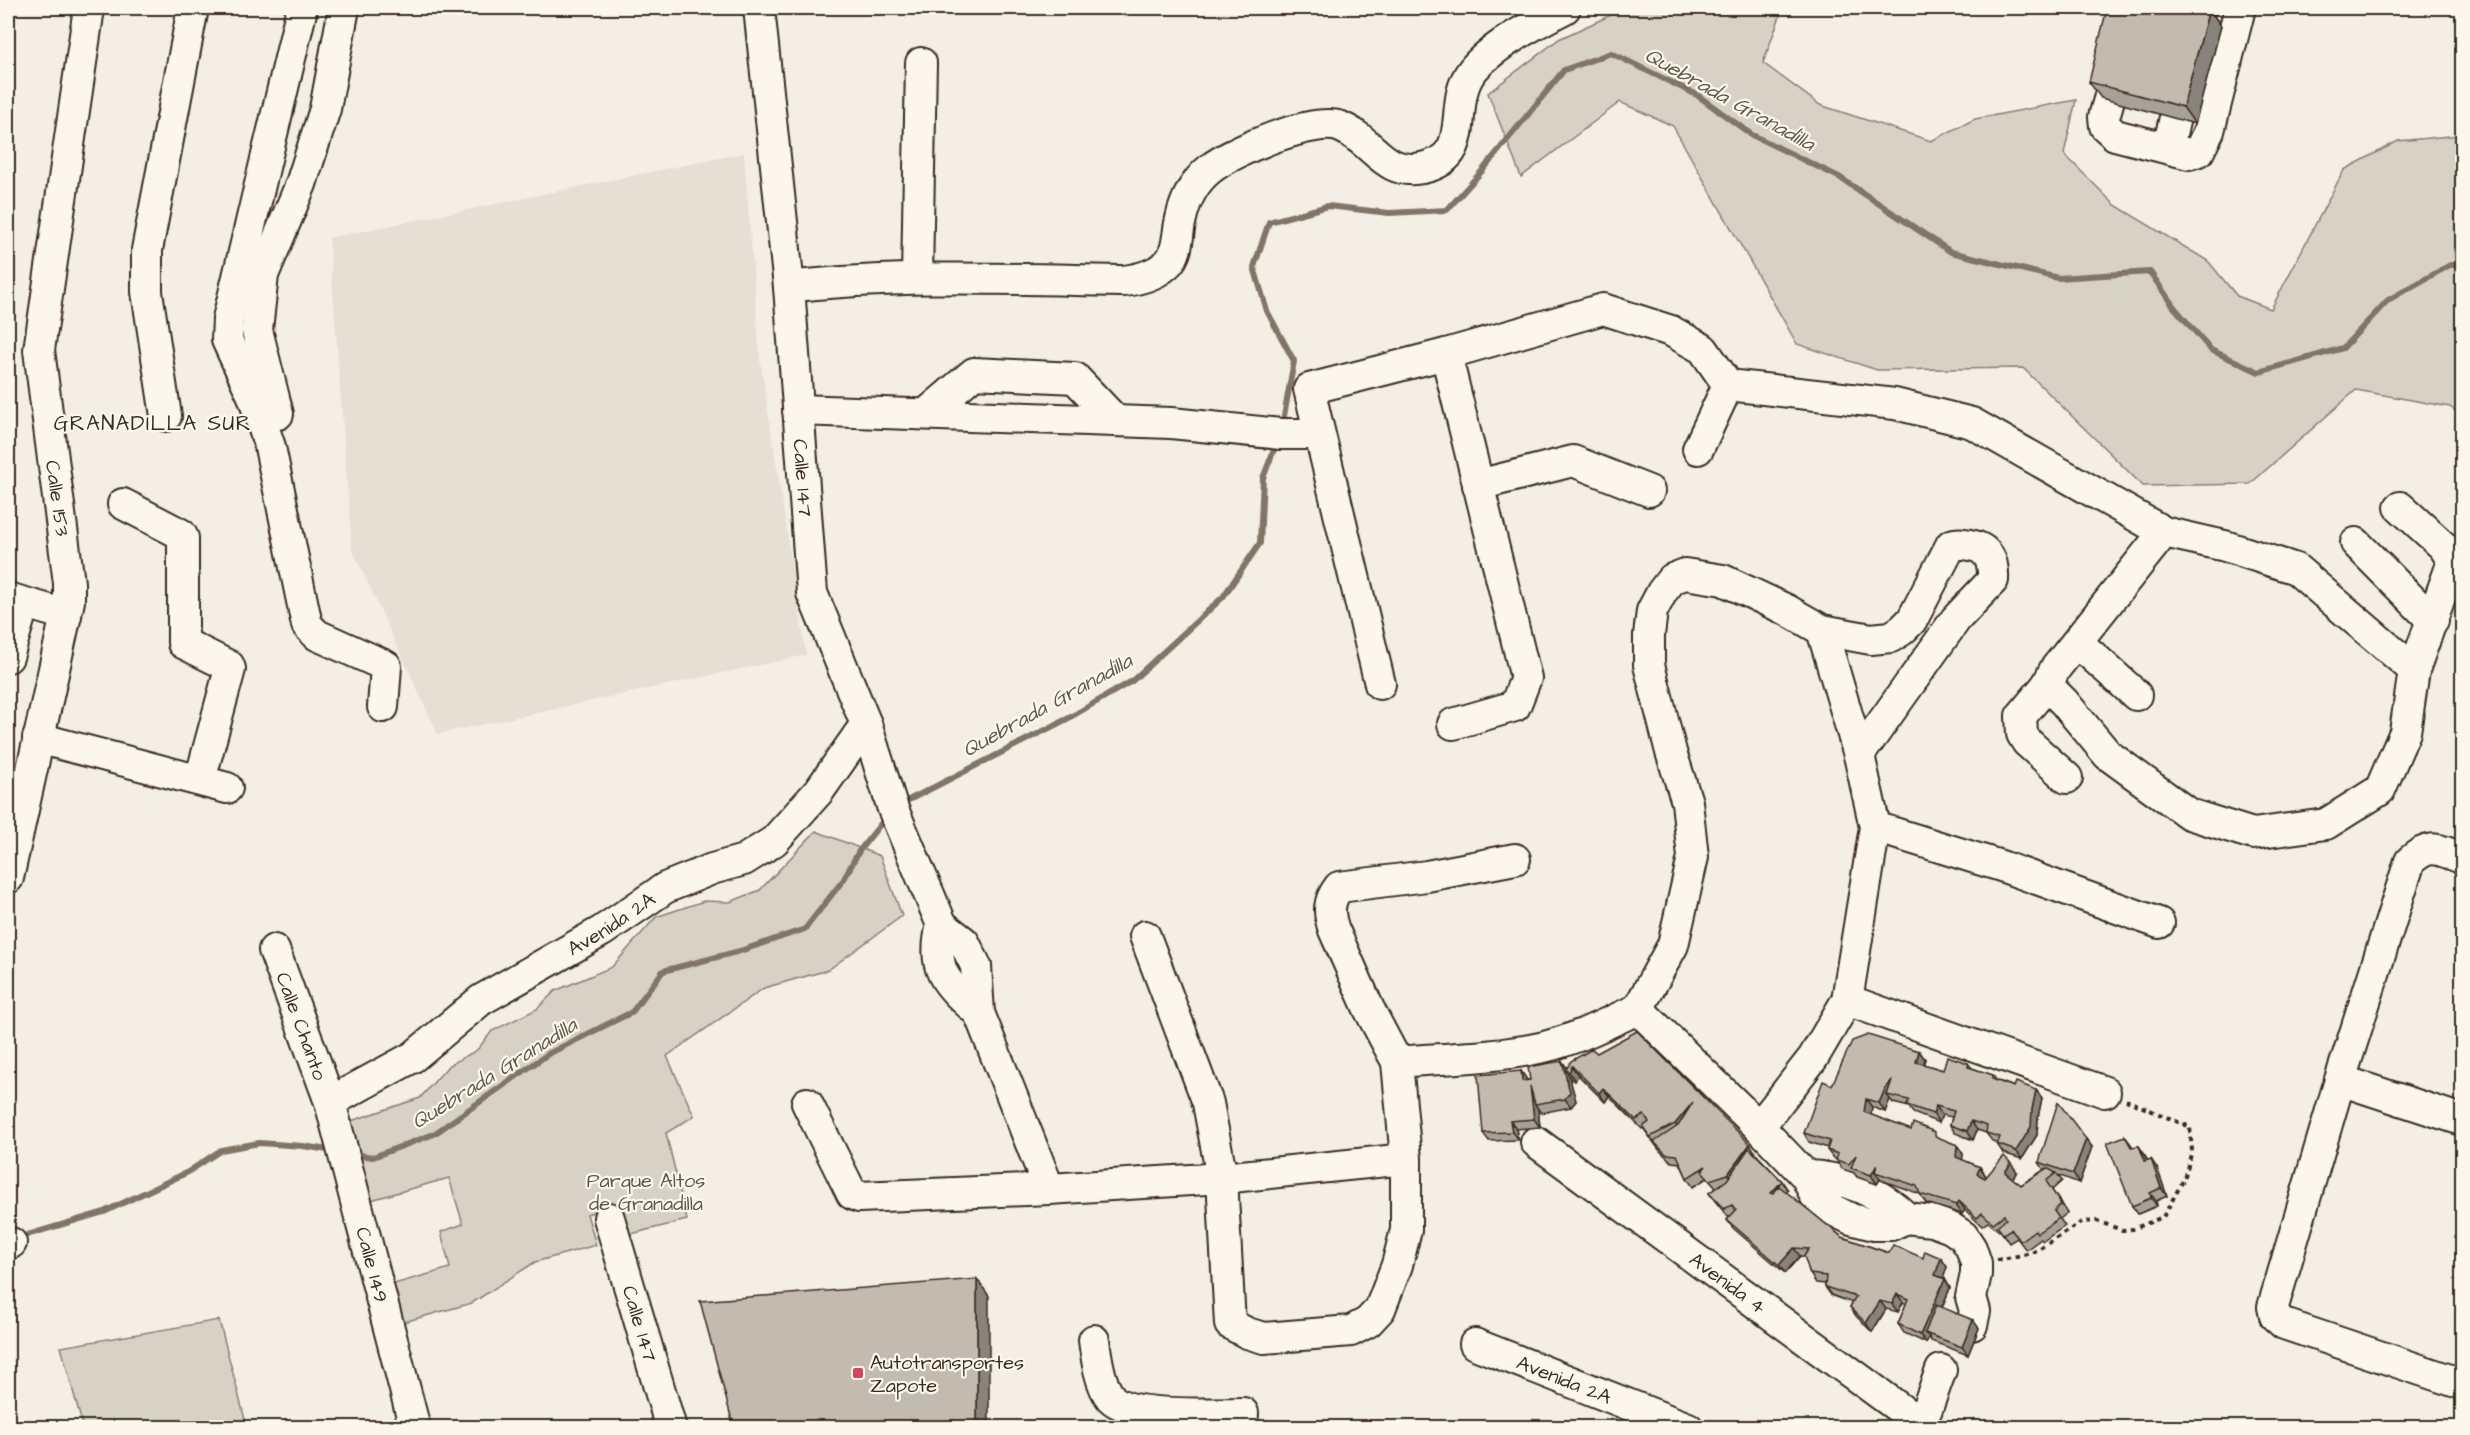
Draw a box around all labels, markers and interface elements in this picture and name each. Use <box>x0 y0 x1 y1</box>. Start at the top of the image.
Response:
water label: Quebrada Granadilla <box>1640 41 1821 159</box>
district label: GRANADILLA SUR <box>54 409 252 438</box>
street label: Calle 147 <box>785 438 819 518</box>
street label: Calle 153 <box>38 458 76 538</box>
water label: Quebrada Granadilla <box>957 646 1139 764</box>
street label: Avenida 2A <box>562 886 661 963</box>
street label: Calle Chanto <box>268 968 334 1084</box>
water label: Quebrada Granadilla <box>406 1010 584 1136</box>
park label: Parque Altos de Granadilla <box>587 1167 705 1218</box>
street label: Calle 149 <box>348 1224 395 1306</box>
street label: Avenida 4 <box>1683 1246 1772 1321</box>
street label: Calle 147 <box>615 1282 664 1365</box>
place label: Autotransportes Zapote <box>870 1349 1024 1400</box>
street label: Avenida 2A <box>1512 1349 1616 1412</box>
marker: Autotransportes Zapote <box>851 1366 865 1380</box>

